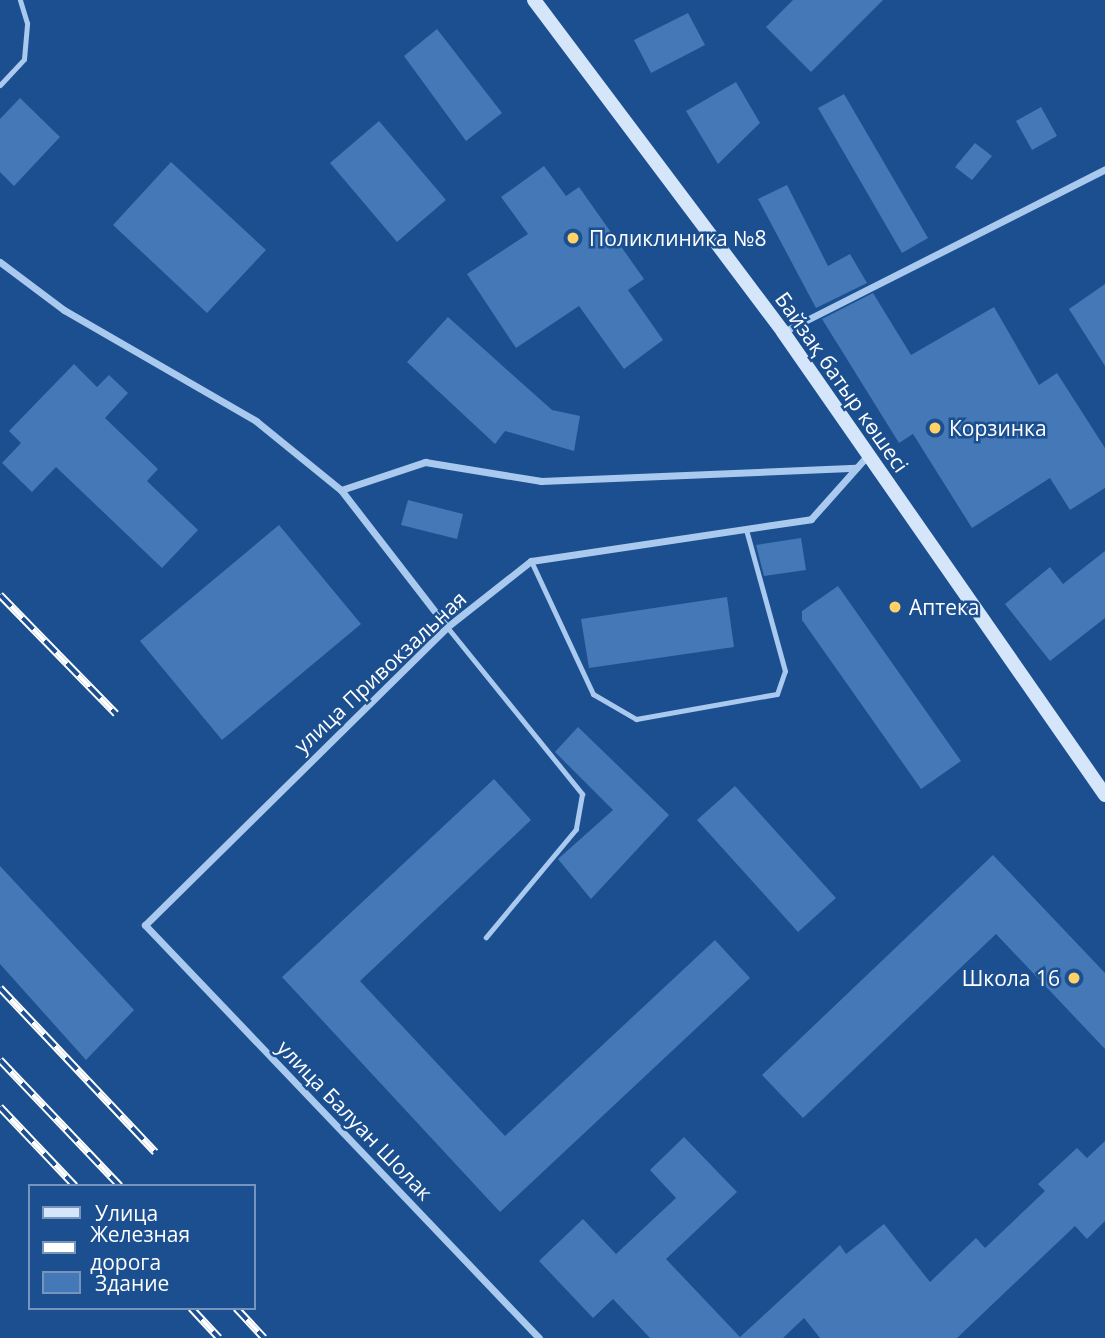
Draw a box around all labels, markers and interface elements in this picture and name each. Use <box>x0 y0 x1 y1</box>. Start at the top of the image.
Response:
place label: Поликлиника №8 <box>589 225 767 251</box>
marker: Поликлиника №8 <box>563 228 583 248</box>
street label: Байзақ батыр көшесі <box>770 287 914 477</box>
place label: Корзинка <box>949 415 1047 441</box>
marker: Корзинка <box>927 420 943 436</box>
street label: улица Привокзальная <box>289 586 471 758</box>
place label: Аптека <box>909 594 979 620</box>
marker: Аптека <box>887 599 903 615</box>
place label: Школа 16 <box>962 965 1060 991</box>
marker: Школа 16 <box>1066 970 1082 986</box>
street label: улица Балуан Шолак <box>272 1035 438 1205</box>
legend <box>28 1184 256 1310</box>
text: Улица <box>95 1199 158 1227</box>
text: Железная дорога <box>90 1220 190 1276</box>
text: Здание <box>95 1269 169 1297</box>

